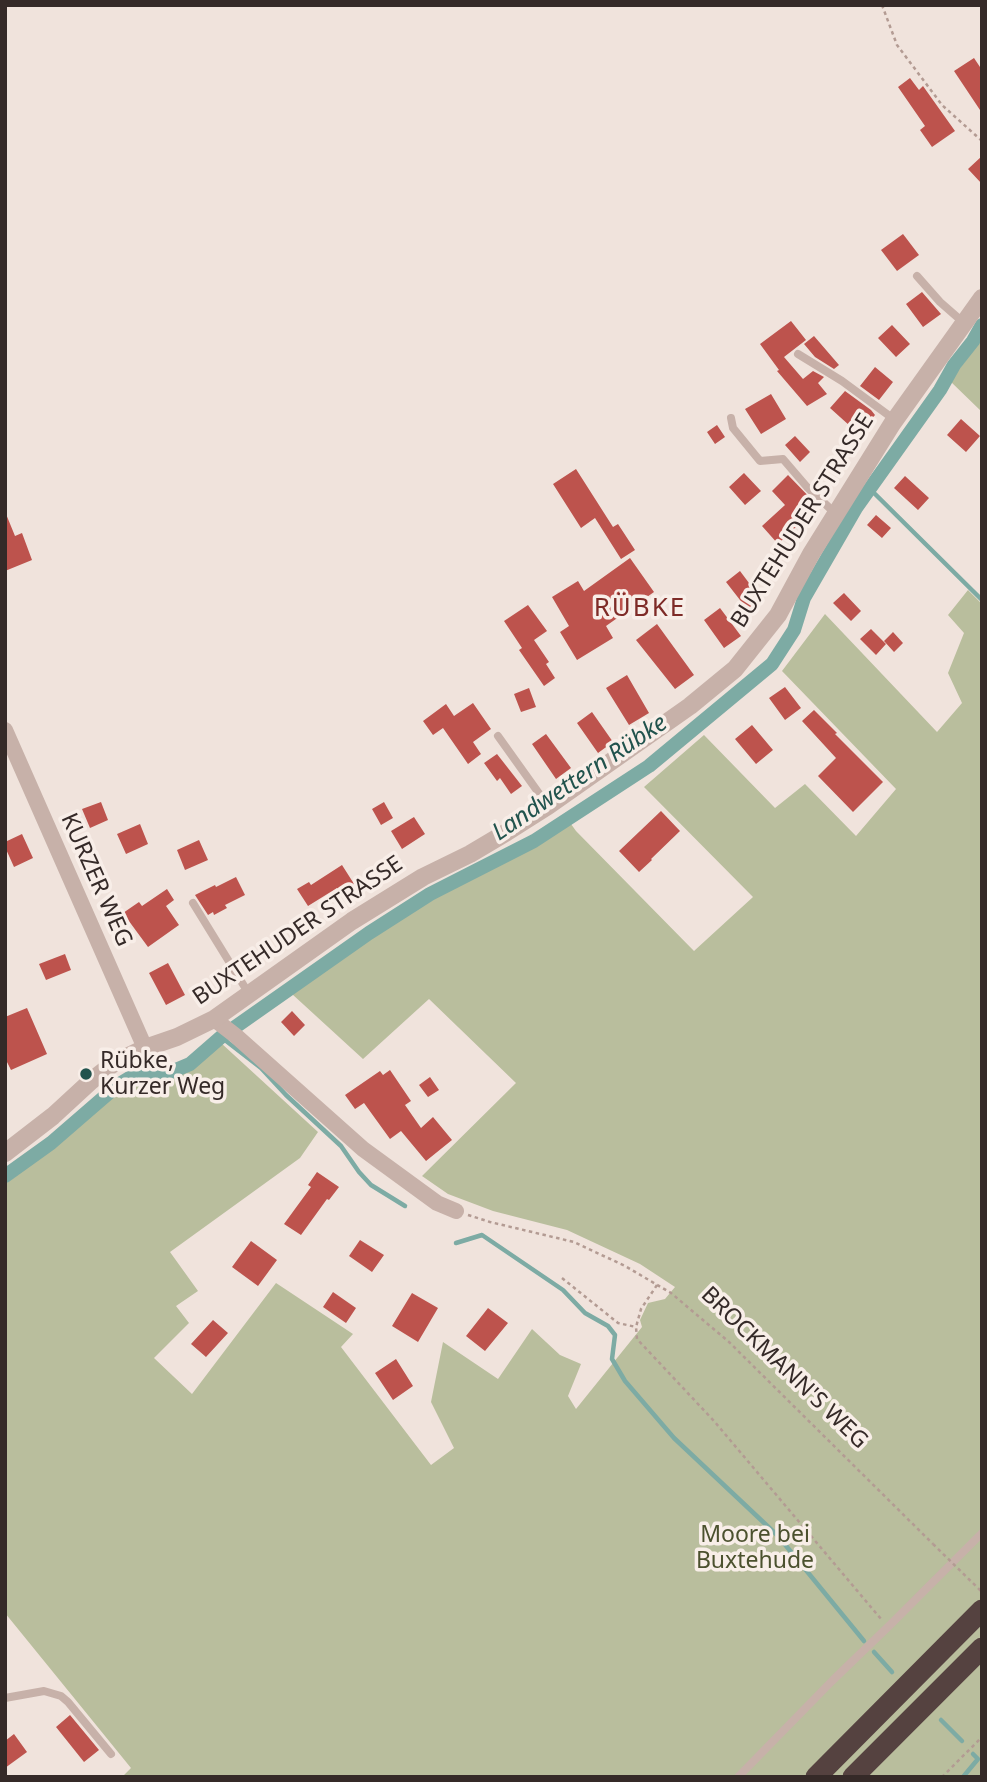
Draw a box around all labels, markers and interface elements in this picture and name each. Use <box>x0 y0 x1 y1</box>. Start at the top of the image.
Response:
street label: BUXTEHUDER STRASSE <box>726 409 880 633</box>
district label: RÜBKE <box>594 593 686 625</box>
water label: Landwettern Rübke <box>487 709 673 847</box>
street label: KURZER WEG <box>54 809 138 951</box>
street label: BUXTEHUDER STRASSE <box>188 850 408 1012</box>
place label: Rübke, Kurzer Weg <box>100 1047 225 1101</box>
marker: Rübke, Kurzer Weg <box>78 1066 94 1082</box>
street label: BROCKMANN'S WEG <box>695 1281 873 1455</box>
park label: Moore bei Buxtehude <box>696 1521 814 1575</box>

